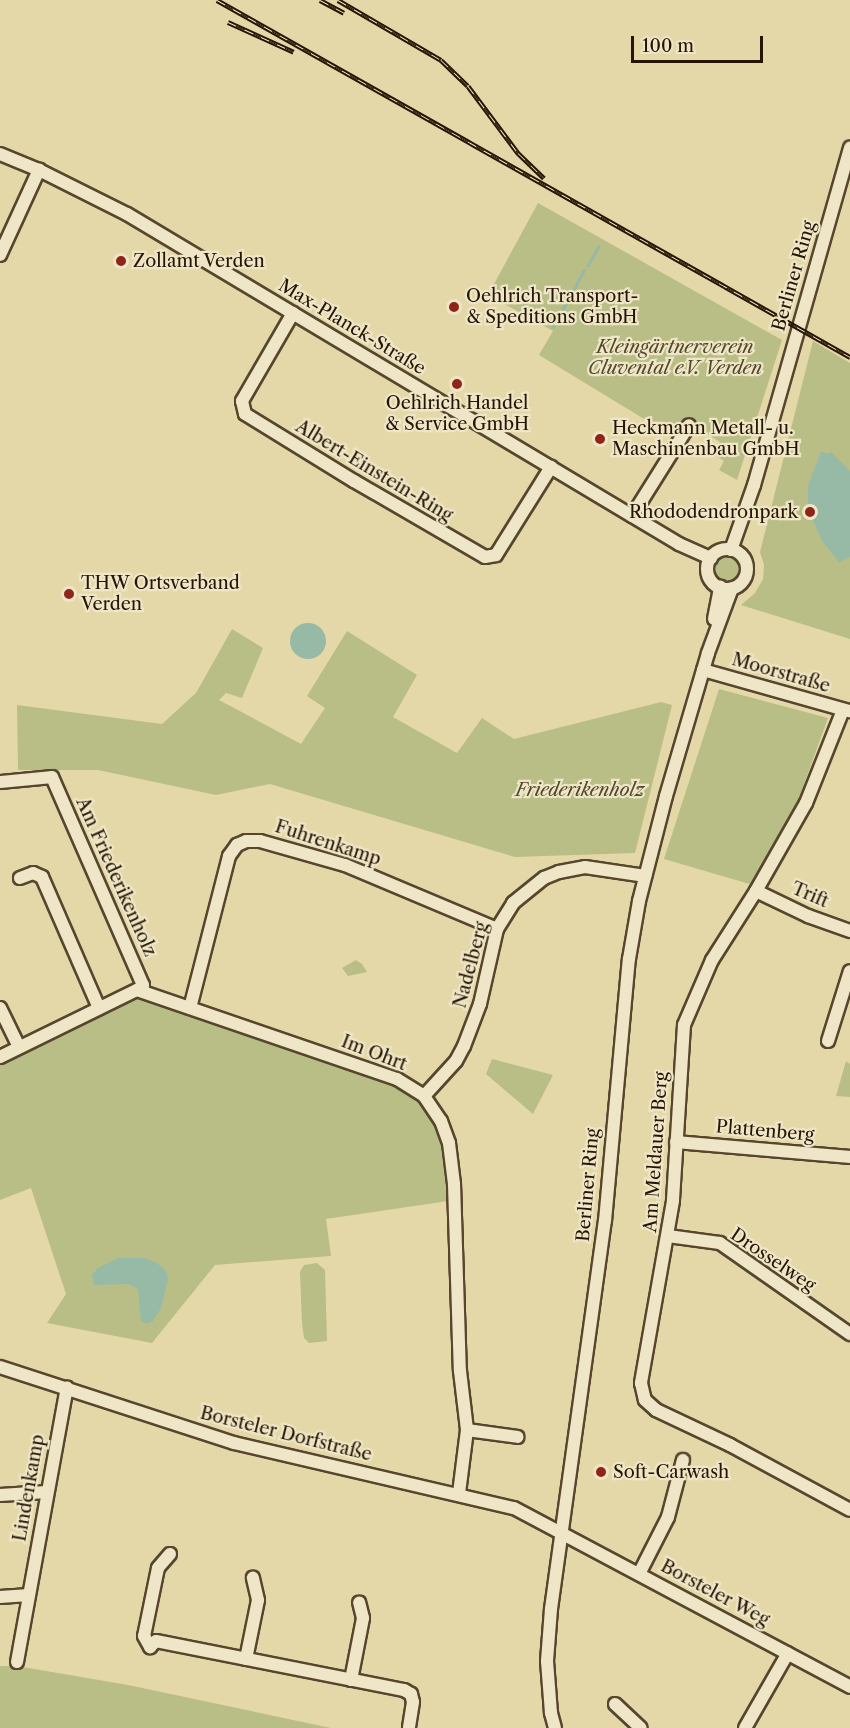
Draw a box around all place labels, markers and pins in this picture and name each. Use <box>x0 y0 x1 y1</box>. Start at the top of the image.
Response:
place label: Zollamt Verden <box>133 250 265 272</box>
marker: Zollamt Verden <box>114 254 128 268</box>
place label: Oehlrich Transport- & Speditions GmbH <box>466 286 639 328</box>
marker: Oehlrich Transport- & Speditions GmbH <box>447 300 461 314</box>
marker: Oehlrich Handel & Service GmbH <box>450 377 464 391</box>
place label: Oehlrich Handel & Service GmbH <box>385 393 529 436</box>
place label: Heckmann Metall- u. Maschinenbau GmbH <box>612 418 800 460</box>
marker: Heckmann Metall- u. Maschinenbau GmbH <box>593 432 607 446</box>
place label: Rhododendronpark <box>629 501 798 523</box>
marker: Rhododendronpark <box>803 505 817 519</box>
place label: THW Ortsverband Verden <box>81 573 241 616</box>
marker: THW Ortsverband Verden <box>62 587 76 601</box>
place label: Soft-Carwash <box>613 1461 729 1483</box>
marker: Soft-Carwash <box>594 1465 608 1479</box>

